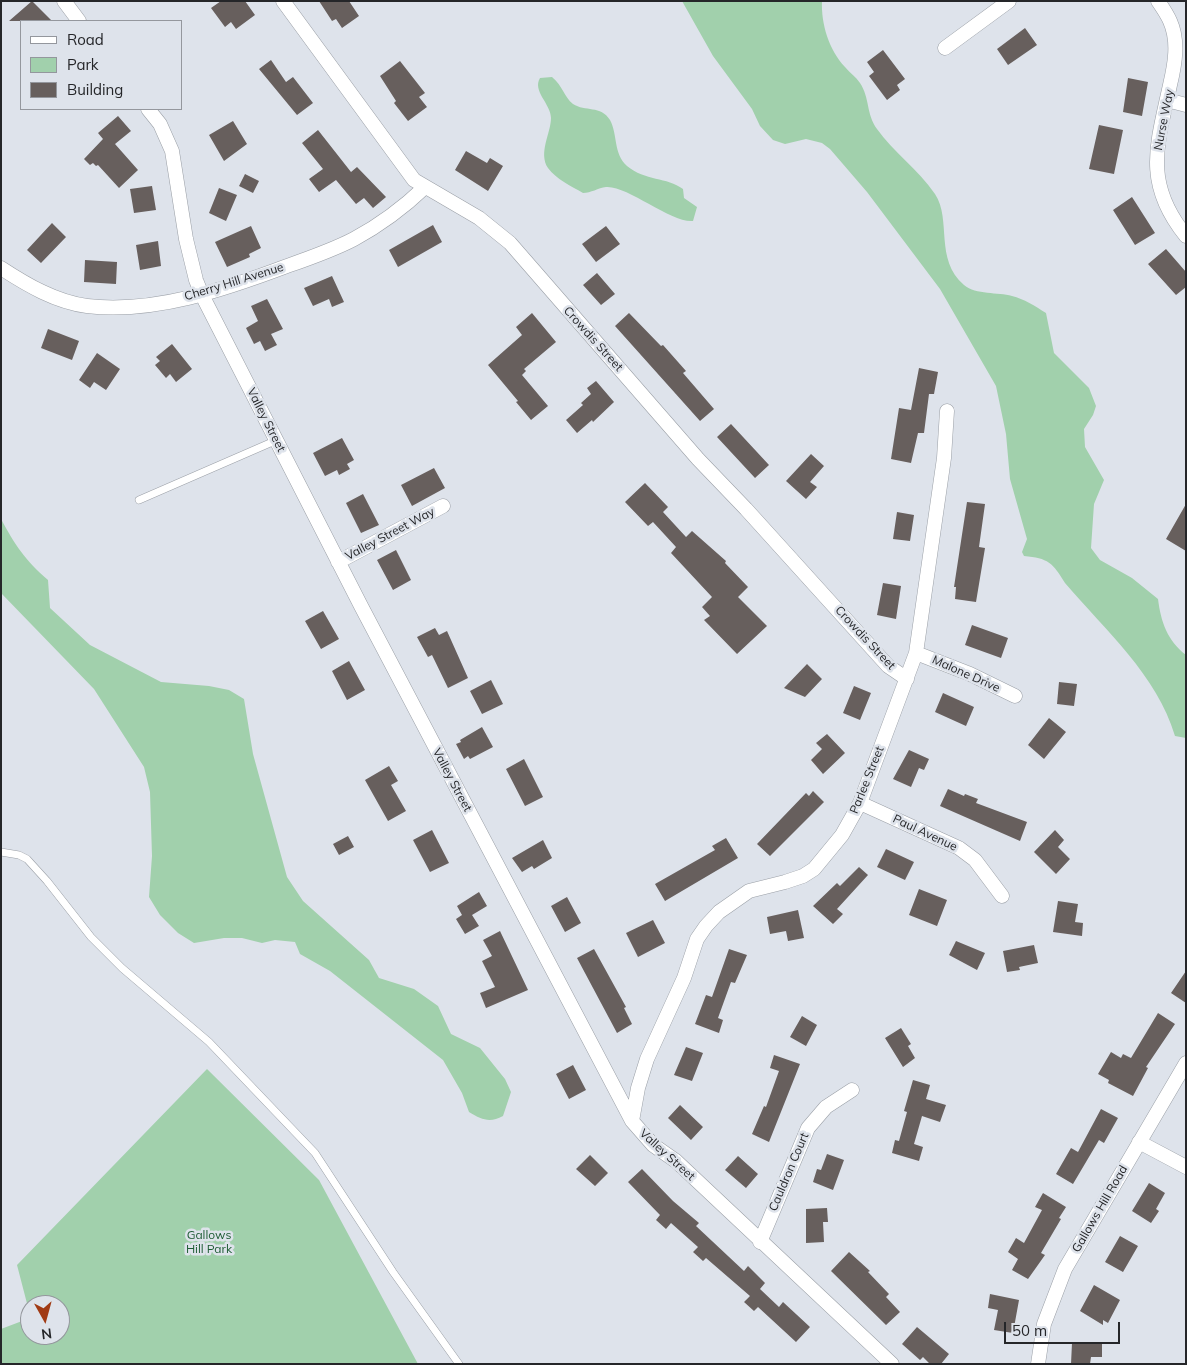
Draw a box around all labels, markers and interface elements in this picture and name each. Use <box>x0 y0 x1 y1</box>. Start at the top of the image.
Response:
legend <box>20 20 182 110</box>
text: Road <box>67 30 104 49</box>
text: Park <box>67 55 99 74</box>
text: Building <box>67 80 123 99</box>
street label: Nurse Way <box>1151 88 1177 152</box>
street label: Cherry Hill Avenue <box>183 260 285 304</box>
street label: Crowdis Street <box>560 304 626 374</box>
street label: Valley Street <box>244 386 288 454</box>
street label: Valley Street Way <box>343 504 437 564</box>
street label: Crowdis Street <box>832 603 898 673</box>
street label: Malone Drive <box>930 653 1002 695</box>
street label: Parlee Street <box>847 744 887 816</box>
street label: Valley Street <box>429 746 475 814</box>
street label: Paul Avenue <box>890 812 960 854</box>
street label: Valley Street <box>636 1126 698 1184</box>
street label: Cauldron Court <box>766 1131 812 1213</box>
street label: Gallows Hill Road <box>1069 1163 1131 1255</box>
park label: Gallows Hill Park <box>186 1228 232 1256</box>
north arrow <box>20 1295 70 1345</box>
scale bar <box>1007 1312 1123 1344</box>
text: 50 m <box>1012 1321 1047 1340</box>
text: N <box>40 1324 53 1343</box>

